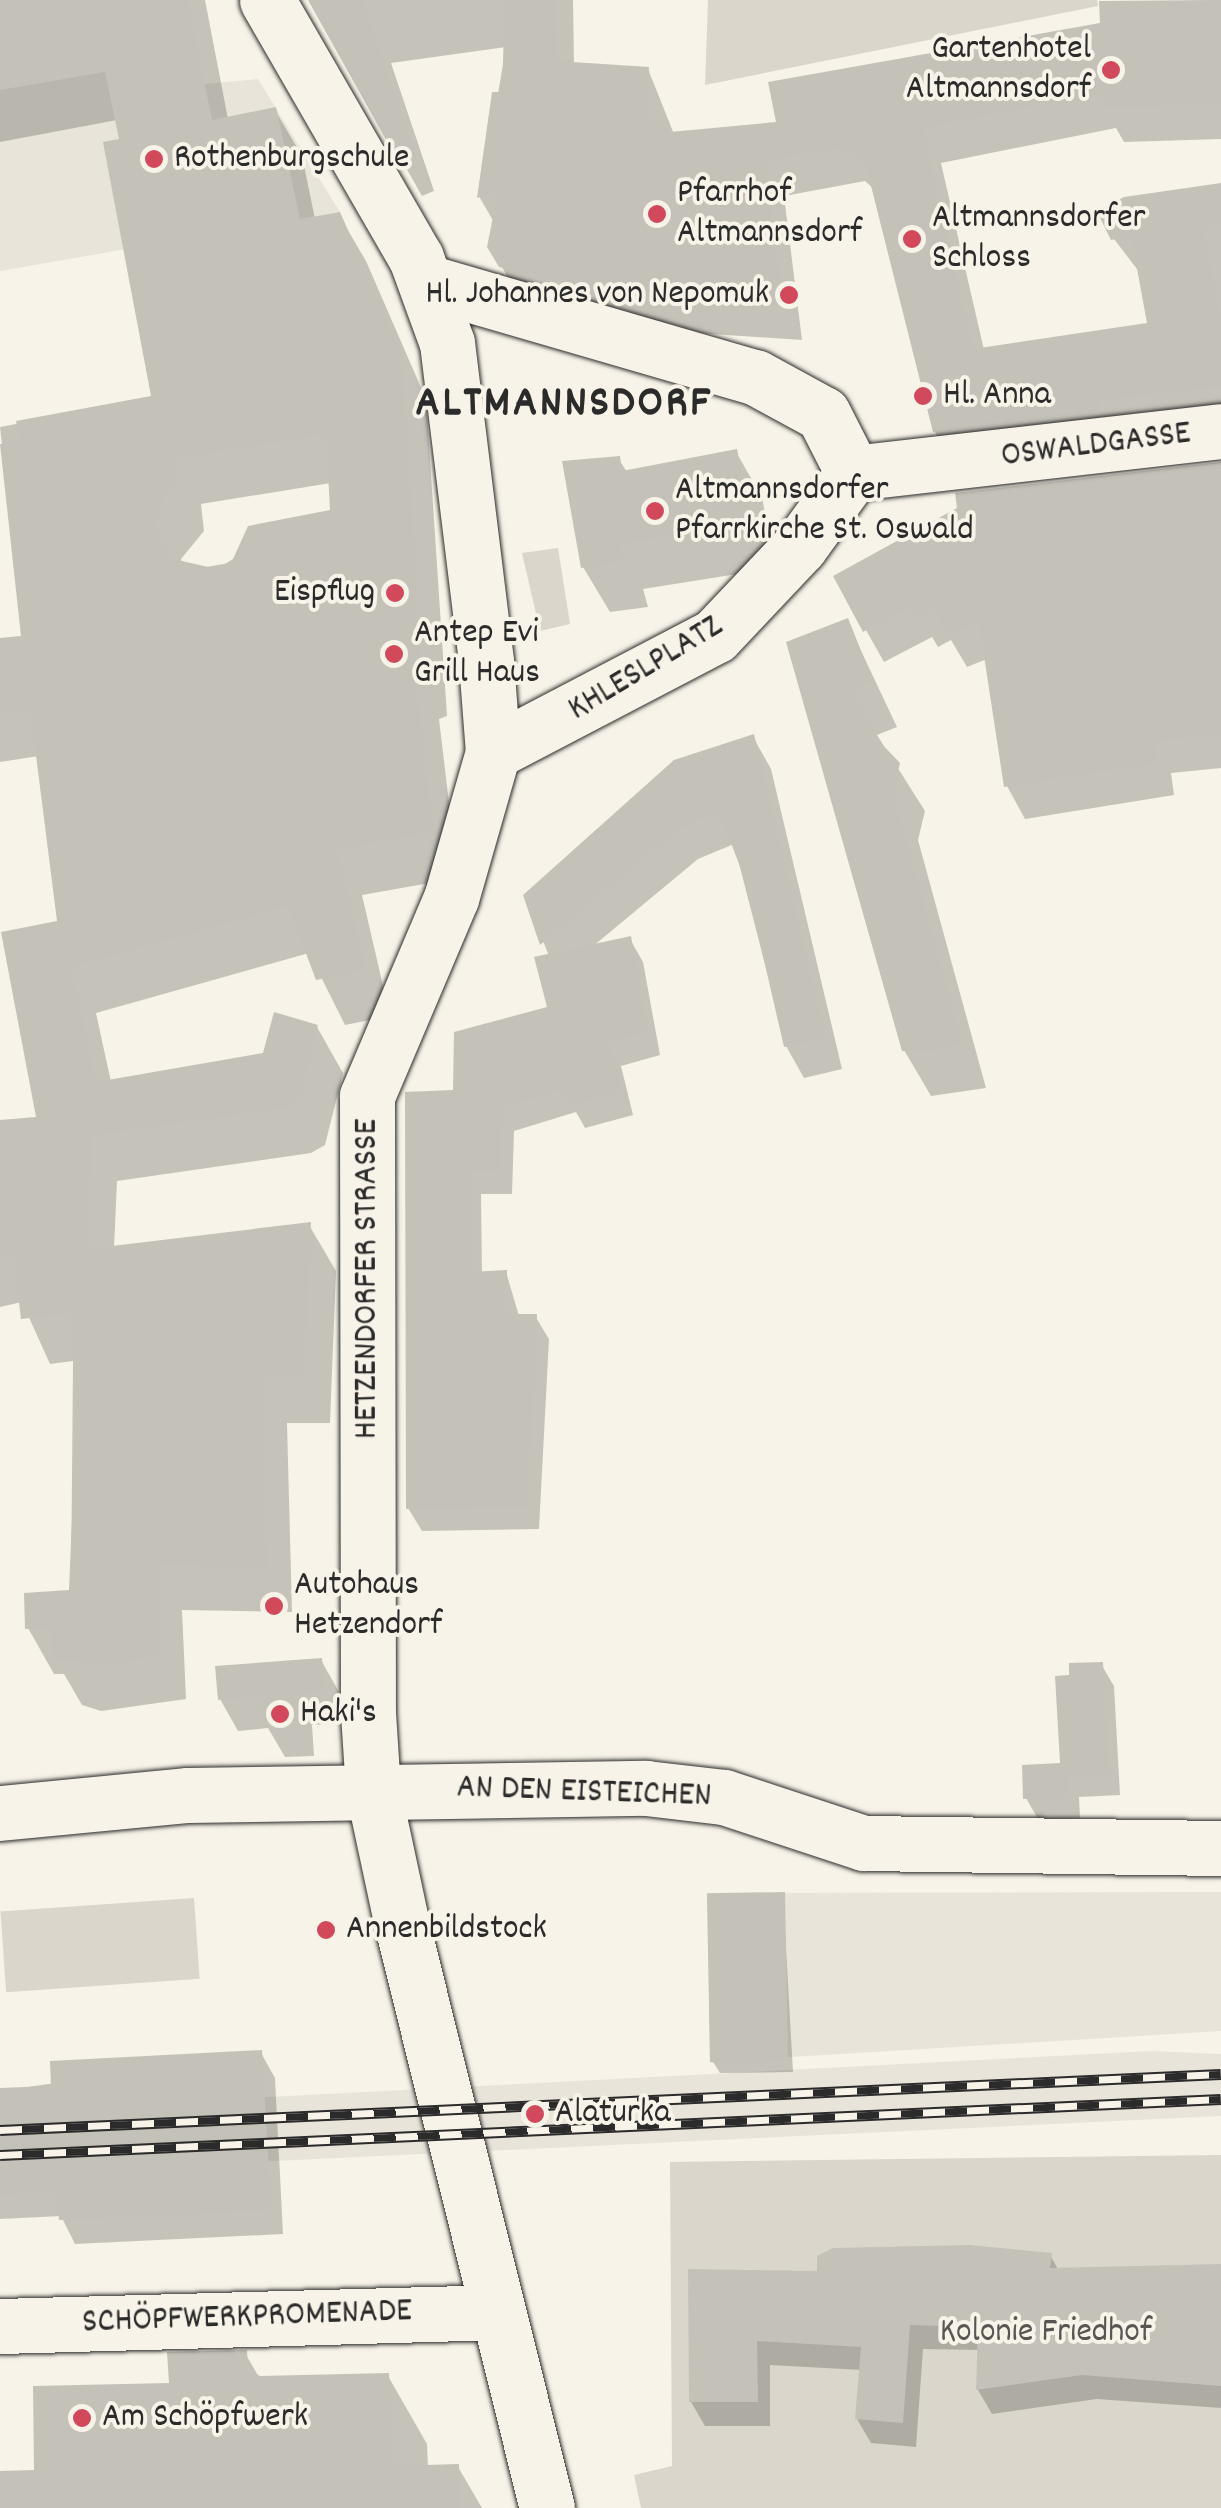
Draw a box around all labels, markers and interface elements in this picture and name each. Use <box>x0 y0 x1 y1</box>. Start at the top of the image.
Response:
place label: Gartenhotel Altmannsdorf <box>906 29 1091 111</box>
marker: Gartenhotel Altmannsdorf <box>1100 59 1122 81</box>
place label: Rothenburgschule <box>174 138 409 180</box>
marker: Rothenburgschule <box>143 148 165 170</box>
place label: Pfarrhof Altmannsdorf <box>677 173 862 255</box>
place label: Altmannsdorfer Schloss <box>932 198 1146 280</box>
marker: Pfarrhof Altmannsdorf <box>646 203 668 225</box>
marker: Altmannsdorfer Schloss <box>901 228 923 250</box>
place label: Hl. Johannes von Nepomuk <box>425 274 769 316</box>
marker: Hl. Johannes von Nepomuk <box>778 284 800 306</box>
place label: Hl. Anna <box>943 375 1051 417</box>
district label: ALTMANNSDORF <box>415 379 713 433</box>
marker: Hl. Anna <box>912 385 934 407</box>
street label: OSWALDGASSE <box>999 414 1193 478</box>
place label: Altmannsdorfer Pfarrkirche St. Oswald <box>675 470 974 552</box>
marker: Altmannsdorfer Pfarrkirche St. Oswald <box>644 500 666 522</box>
place label: Eispflug <box>274 572 375 614</box>
marker: Eispflug <box>384 582 406 604</box>
street label: KHLESLPLATZ <box>561 607 731 731</box>
place label: Antep Evi Grill Haus <box>414 613 540 695</box>
marker: Antep Evi Grill Haus <box>383 643 405 665</box>
street label: HETZENDORFER STRASSE <box>347 1119 389 1439</box>
place label: Autohaus Hetzendorf <box>294 1565 442 1647</box>
marker: Autohaus Hetzendorf <box>263 1595 285 1617</box>
place label: Haki's <box>300 1693 377 1735</box>
marker: Haki's <box>269 1703 291 1725</box>
street label: AN DEN EISTEICHEN <box>456 1768 712 1818</box>
place label: Annenbildstock <box>346 1909 547 1951</box>
marker: Annenbildstock <box>315 1919 337 1941</box>
place label: Alaturka <box>555 2093 671 2135</box>
marker: Alaturka <box>524 2103 546 2125</box>
street label: SCHÖPFWERKPROMENADE <box>81 2291 413 2345</box>
park label: Kolonie Friedhof <box>940 2312 1152 2354</box>
place label: Am Schöpfwerk <box>102 2397 308 2439</box>
marker: Am Schöpfwerk <box>71 2407 93 2429</box>

